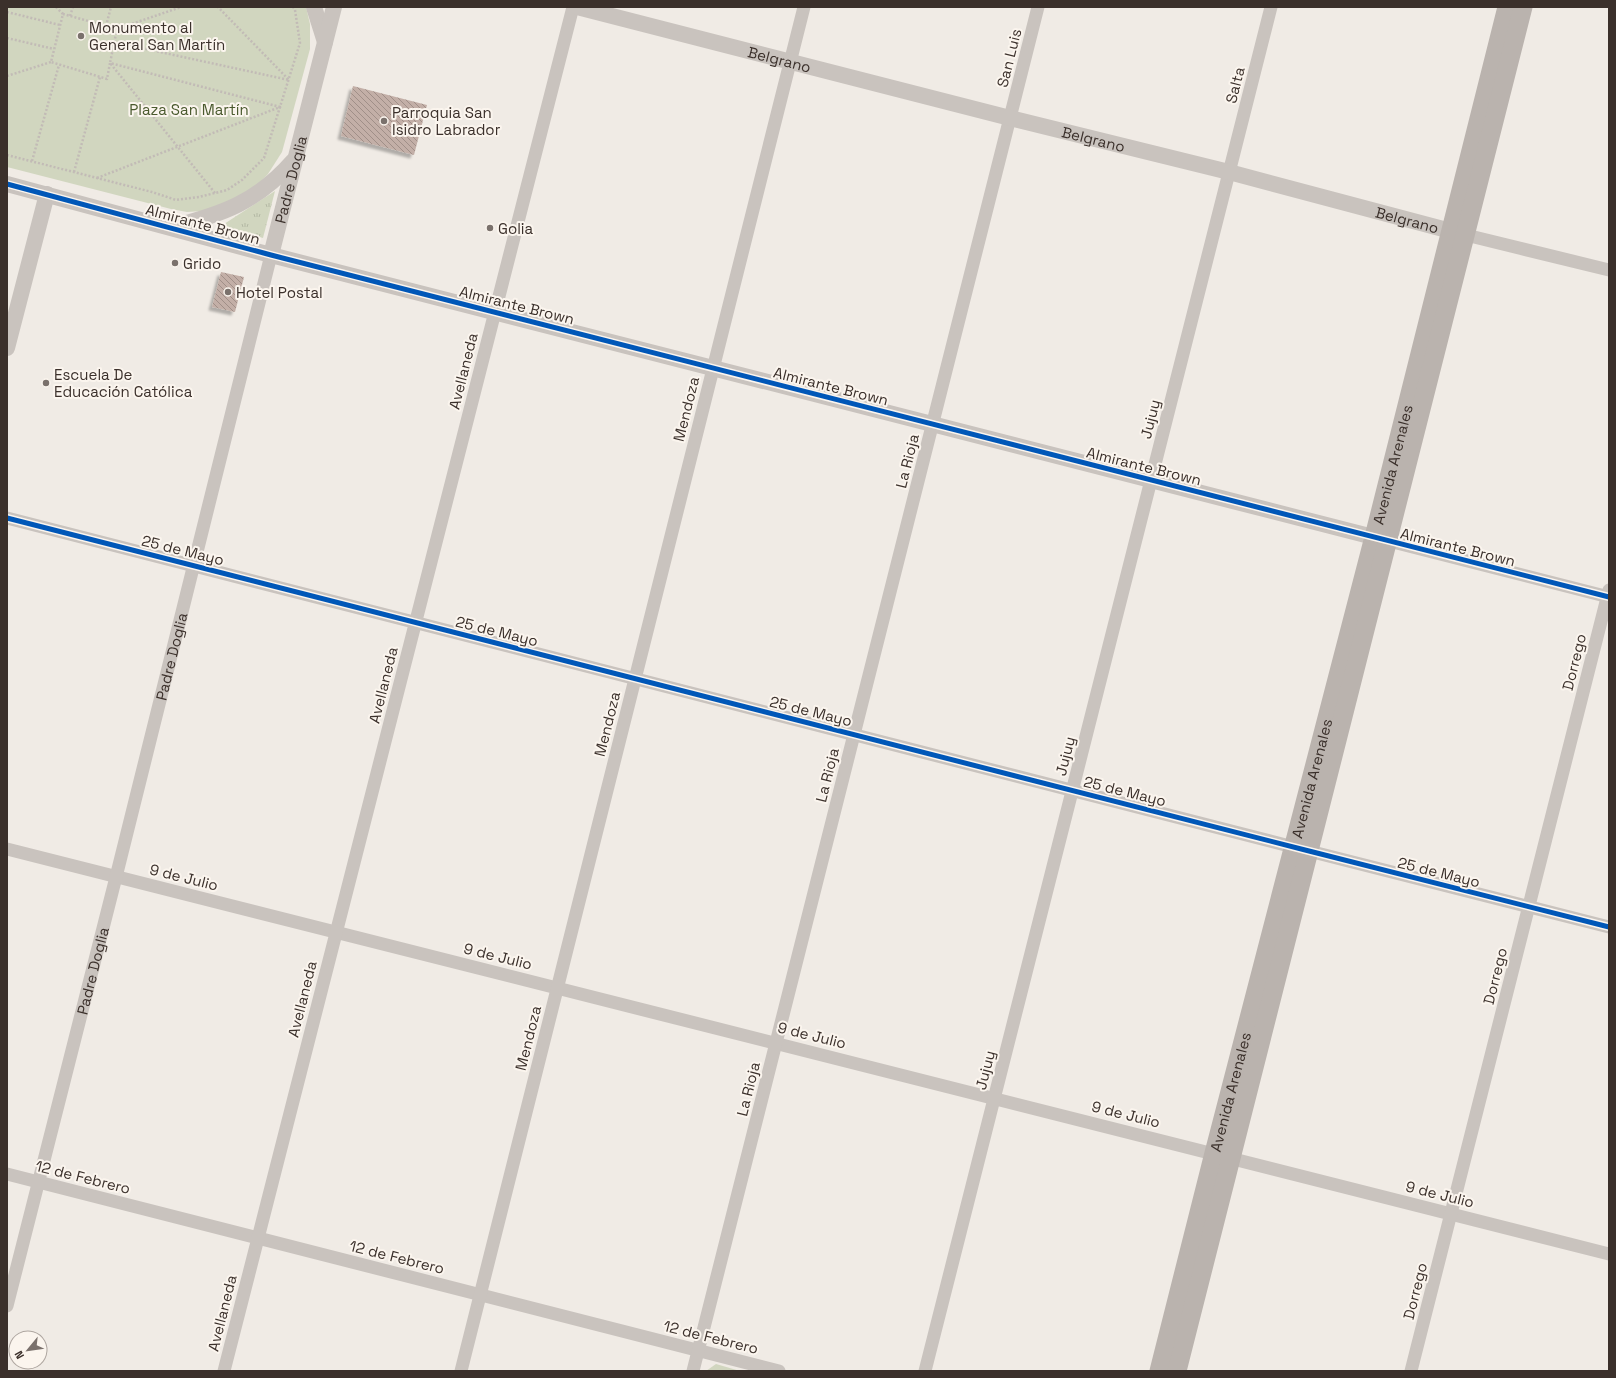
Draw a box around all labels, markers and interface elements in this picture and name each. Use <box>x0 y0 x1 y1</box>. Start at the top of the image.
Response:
place label: Monumento al General San Martín <box>89 18 225 54</box>
street label: San Luis <box>993 27 1025 89</box>
marker: Monumento al General San Martín <box>76 31 86 41</box>
street label: Belgrano <box>746 42 813 76</box>
street label: Salta <box>1221 64 1249 105</box>
park label: Plaza San Martín <box>129 100 249 119</box>
place label: Parroquia San Isidro Labrador <box>392 103 501 139</box>
marker: Parroquia San Isidro Labrador <box>379 116 389 126</box>
street label: Belgrano <box>1060 122 1127 156</box>
street label: Padre Doglia <box>270 133 311 225</box>
street label: Almirante Brown <box>144 200 262 248</box>
street label: Belgrano <box>1374 202 1441 237</box>
place label: Golia <box>498 219 534 238</box>
marker: Golia <box>485 223 495 233</box>
place label: Grido <box>183 254 221 273</box>
marker: Grido <box>170 258 180 268</box>
street label: Almirante Brown <box>458 282 576 328</box>
place label: Hotel Postal <box>236 283 323 302</box>
marker: Hotel Postal <box>223 287 233 297</box>
street label: Avellaneda <box>444 330 482 411</box>
street label: Almirante Brown <box>772 363 890 409</box>
place label: Escuela De Educación Católica <box>54 365 193 401</box>
street label: Mendoza <box>669 374 703 443</box>
marker: Escuela De Educación Católica <box>41 378 51 388</box>
street label: Jujuy <box>1136 397 1164 441</box>
street label: Avenida Arenales <box>1368 403 1416 526</box>
street label: La Rioja <box>891 431 923 490</box>
street label: Almirante Brown <box>1085 443 1203 489</box>
street label: Almirante Brown <box>1399 524 1517 570</box>
street label: 25 de Mayo <box>140 531 226 569</box>
street label: Padre Doglia <box>151 610 191 702</box>
street label: 25 de Mayo <box>454 612 540 650</box>
street label: Dorrego <box>1558 632 1590 692</box>
street label: Avellaneda <box>364 644 402 725</box>
street label: Mendoza <box>590 689 624 758</box>
street label: 25 de Mayo <box>768 692 854 730</box>
street label: Avenida Arenales <box>1287 716 1336 840</box>
street label: Jujuy <box>1051 734 1079 778</box>
street label: La Rioja <box>811 745 843 804</box>
street label: 25 de Mayo <box>1082 772 1168 810</box>
street label: 25 de Mayo <box>1396 853 1482 891</box>
street label: 9 de Julio <box>148 859 220 895</box>
street label: Padre Doglia <box>72 924 113 1017</box>
street label: 9 de Julio <box>462 938 534 974</box>
street label: Dorrego <box>1479 946 1511 1006</box>
street label: Avellaneda <box>283 958 321 1039</box>
street label: Mendoza <box>511 1003 545 1072</box>
street label: 9 de Julio <box>776 1017 848 1053</box>
street label: Avenida Arenales <box>1205 1030 1255 1154</box>
street label: Jujuy <box>971 1048 999 1092</box>
street label: La Rioja <box>732 1059 764 1118</box>
street label: 9 de Julio <box>1090 1096 1162 1132</box>
street label: 12 de Febrero <box>34 1156 132 1198</box>
street label: 9 de Julio <box>1404 1176 1476 1212</box>
street label: 12 de Febrero <box>348 1236 446 1278</box>
street label: Dorrego <box>1399 1261 1431 1321</box>
street label: Avellaneda <box>203 1272 241 1353</box>
street label: 12 de Febrero <box>662 1316 760 1358</box>
north arrow <box>8 1330 48 1370</box>
text: N <box>11 1348 27 1361</box>

